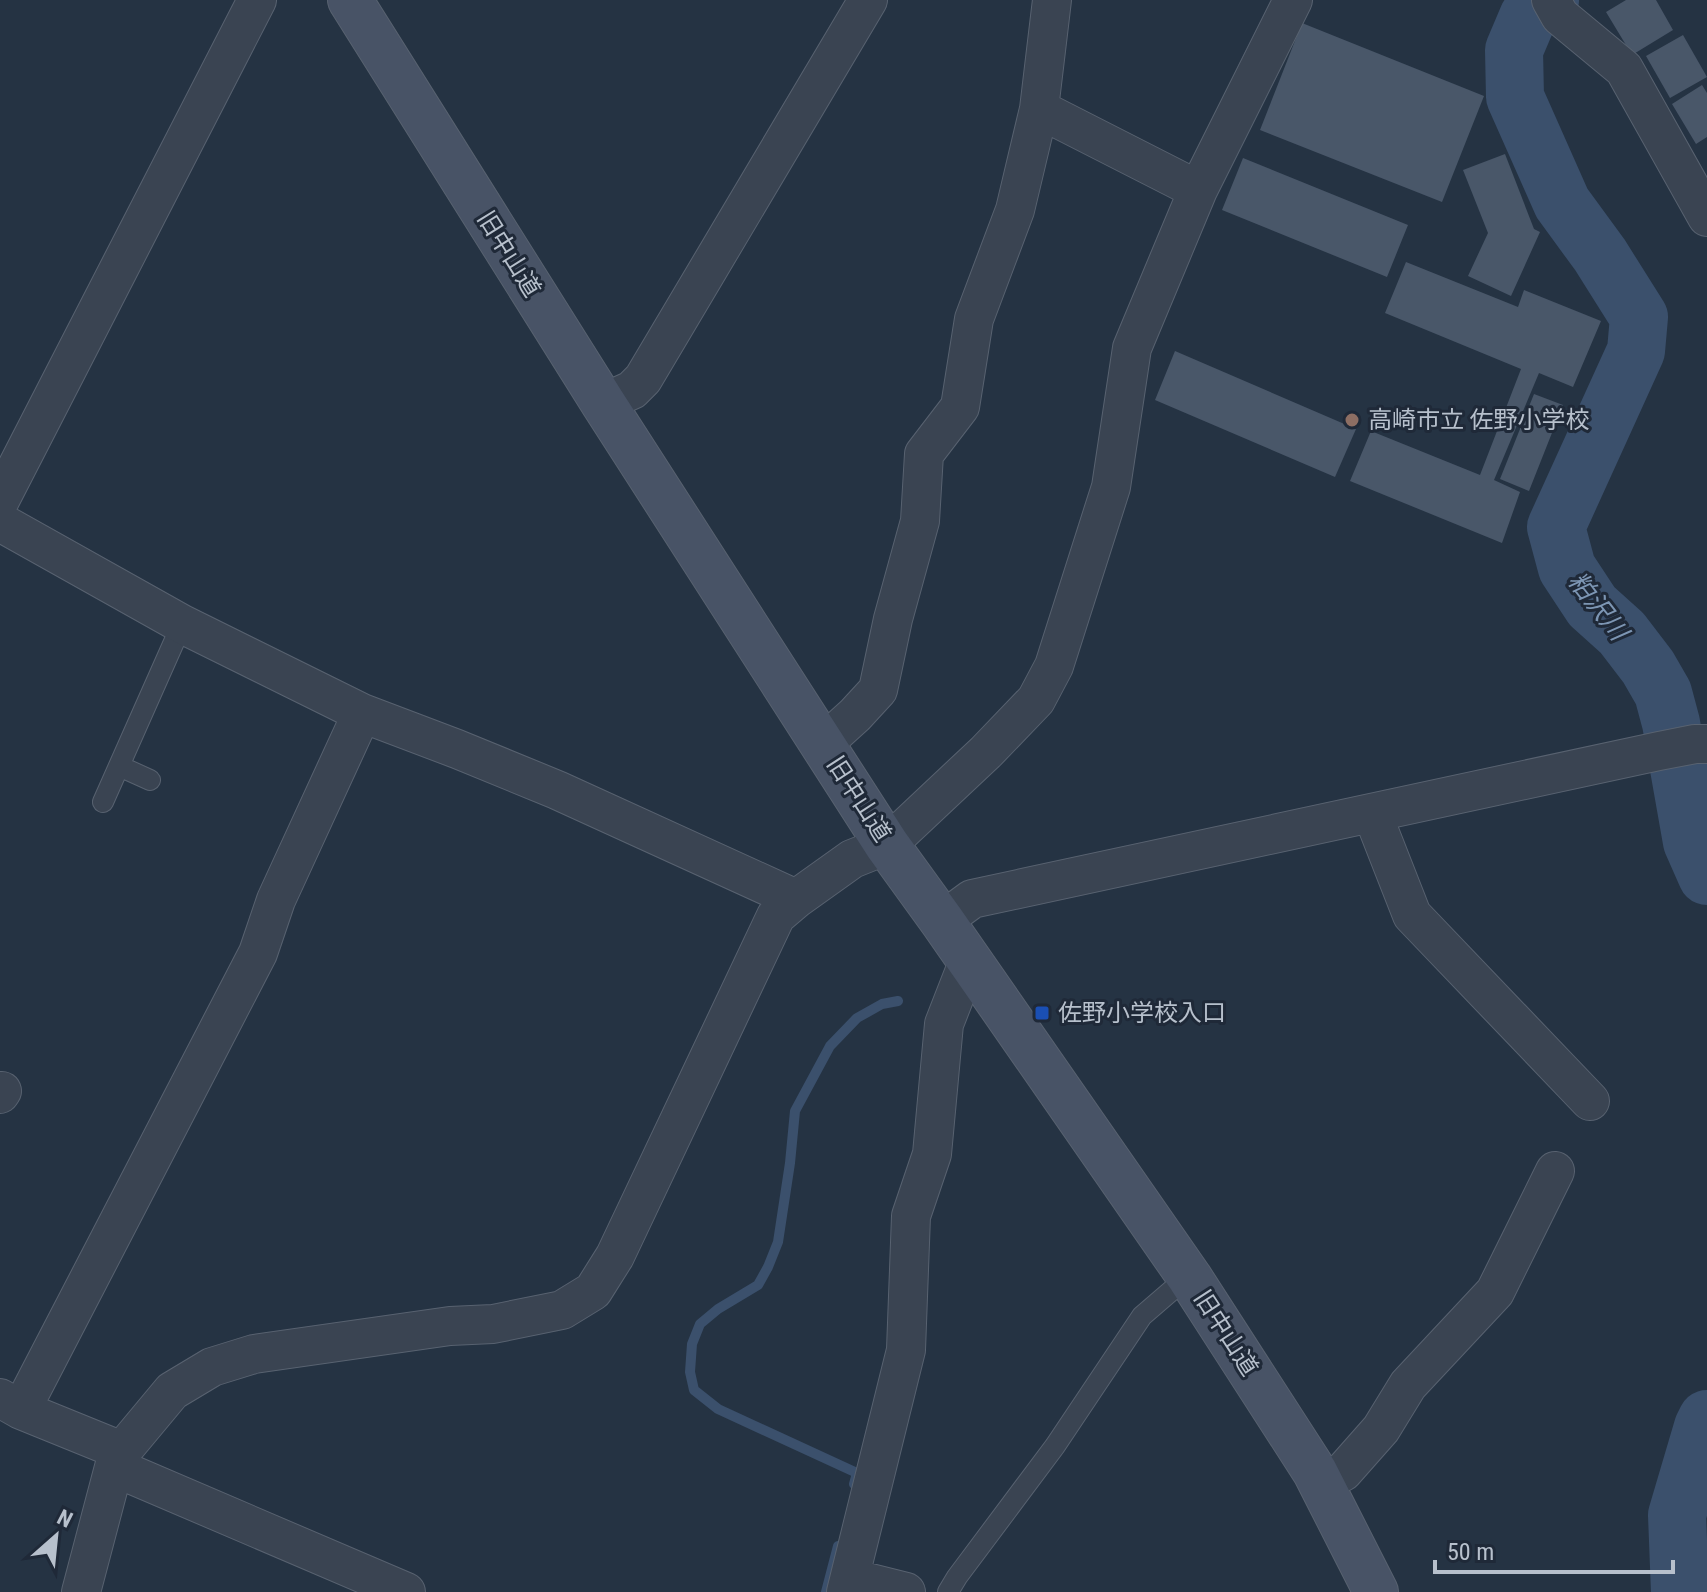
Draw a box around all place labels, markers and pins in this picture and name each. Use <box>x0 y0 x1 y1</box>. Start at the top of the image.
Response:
place label: 高崎市立 佐野小学校 <box>1368 406 1590 434</box>
marker: 高崎市立 佐野小学校 <box>1343 411 1361 429</box>
place label: 佐野小学校入口 <box>1058 999 1226 1027</box>
marker: 佐野小学校入口 <box>1033 1004 1051 1022</box>

